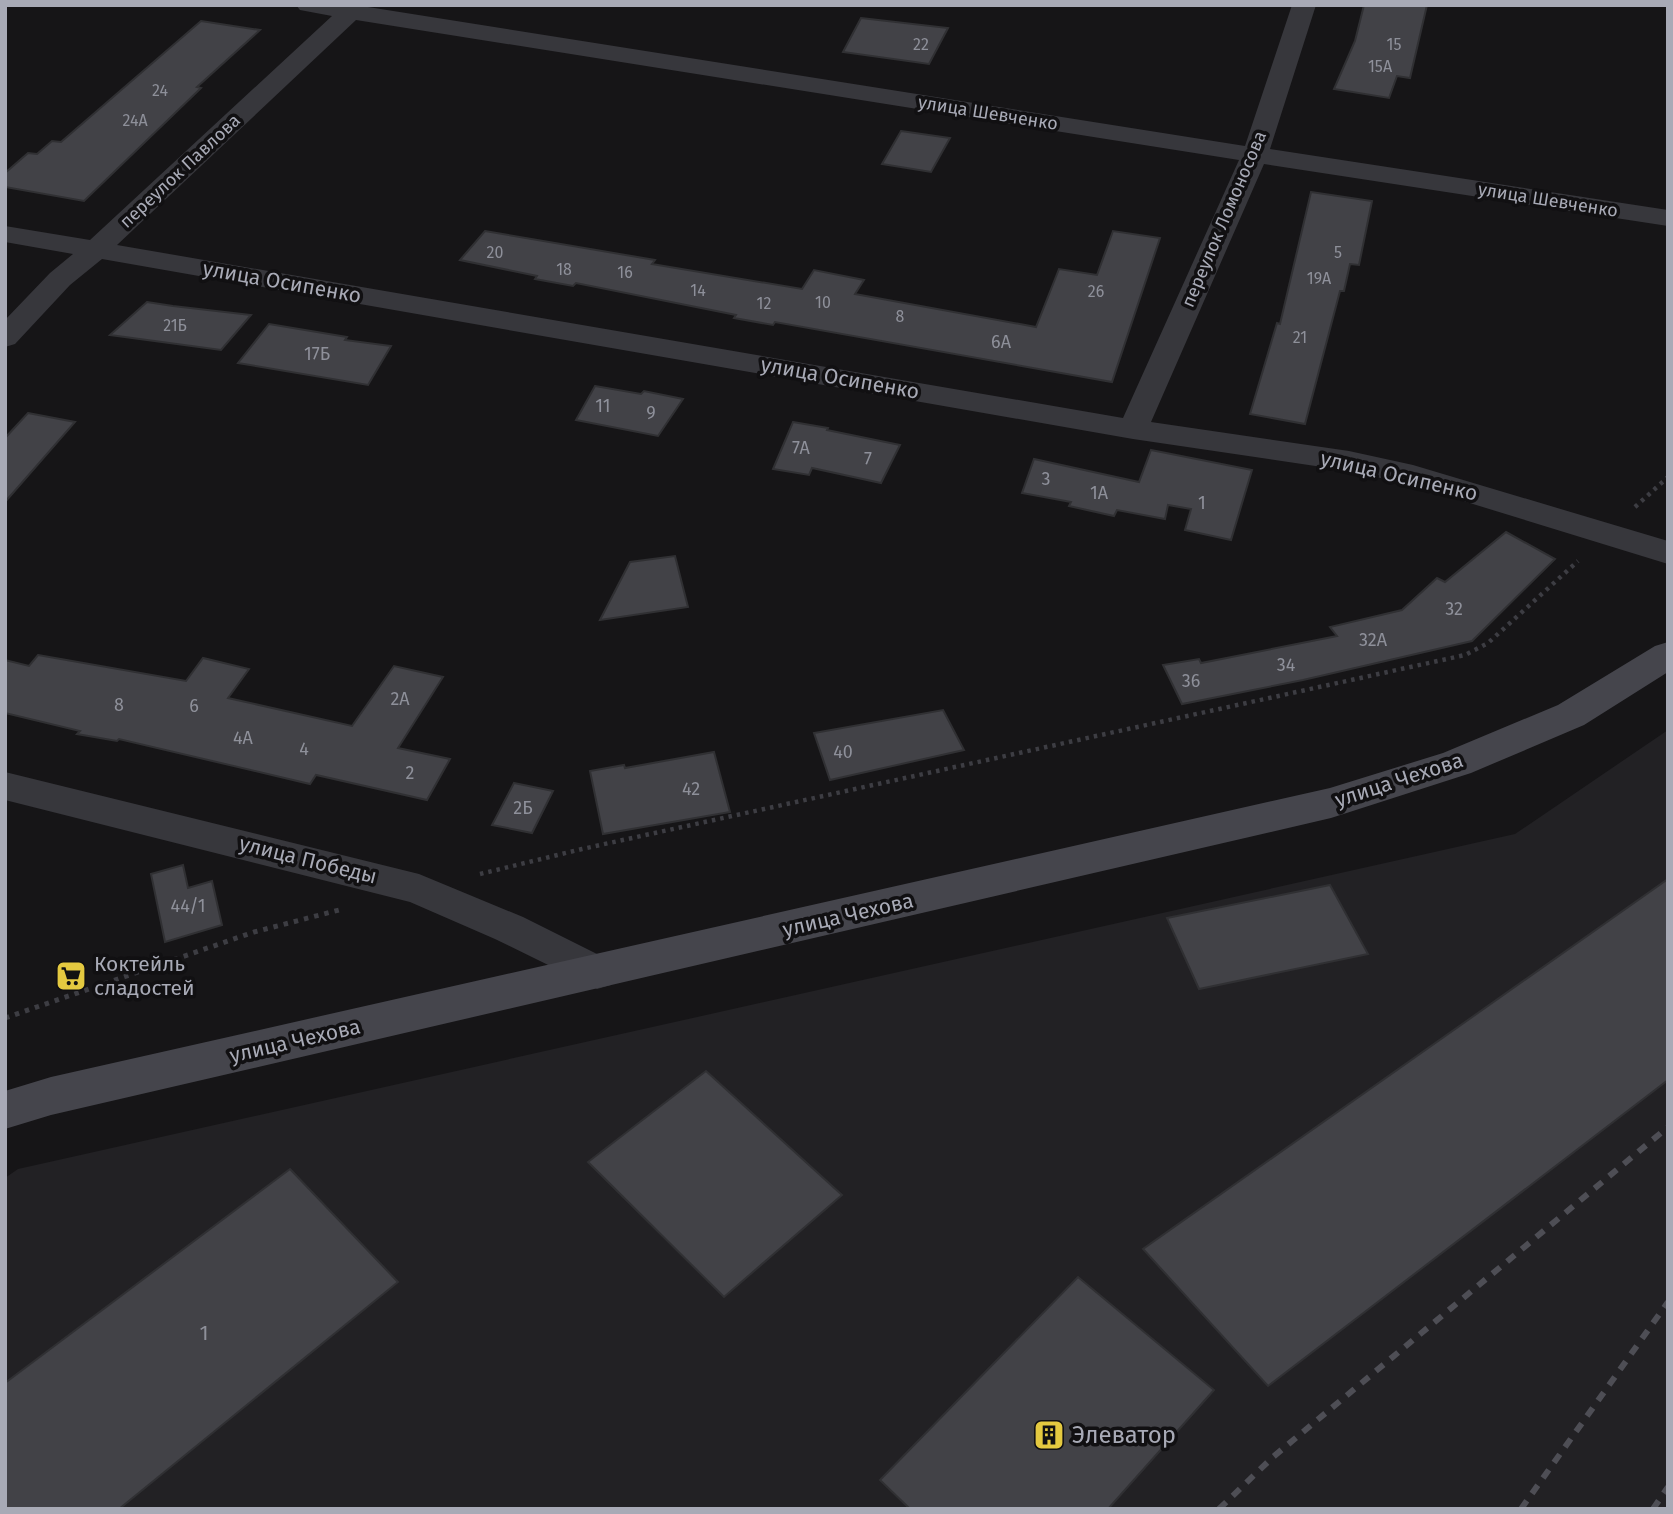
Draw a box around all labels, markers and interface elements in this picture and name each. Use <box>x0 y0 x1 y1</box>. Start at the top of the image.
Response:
house number: 22 <box>913 35 929 54</box>
house number: 15 <box>1387 35 1401 54</box>
house number: 15А <box>1368 57 1393 76</box>
house number: 24 <box>152 81 168 100</box>
street label: улица Шевченко <box>916 91 1060 135</box>
street label: переулок Павлова <box>115 109 245 233</box>
house number: 24А <box>122 111 148 130</box>
street label: переулок Ломоносова <box>1177 128 1271 310</box>
street label: улица Шевченко <box>1476 178 1620 222</box>
house number: 20 <box>487 243 503 262</box>
house number: 5 <box>1334 243 1342 262</box>
street label: улица Осипенко <box>201 255 363 309</box>
house number: 18 <box>556 260 572 279</box>
house number: 16 <box>617 263 633 282</box>
house number: 19А <box>1307 269 1332 288</box>
house number: 14 <box>690 281 706 300</box>
house number: 26 <box>1088 282 1104 301</box>
house number: 10 <box>815 293 831 312</box>
house number: 12 <box>757 294 771 313</box>
house number: 8 <box>896 307 905 326</box>
house number: 21Б <box>163 316 187 335</box>
house number: 21 <box>1293 328 1307 347</box>
house number: 6А <box>991 331 1012 353</box>
house number: 17Б <box>304 343 330 365</box>
street label: улица Осипенко <box>759 351 921 405</box>
house number: 11 <box>595 395 611 417</box>
house number: 9 <box>646 402 656 424</box>
house number: 7А <box>792 437 811 459</box>
street label: улица Осипенко <box>1318 445 1480 507</box>
house number: 7 <box>864 448 872 470</box>
house number: 3 <box>1042 468 1050 490</box>
house number: 1А <box>1090 482 1109 504</box>
house number: 1 <box>1198 492 1206 514</box>
house number: 32 <box>1445 598 1463 620</box>
house number: 32А <box>1359 629 1388 651</box>
house number: 34 <box>1277 654 1296 676</box>
house number: 36 <box>1182 670 1200 692</box>
house number: 2А <box>390 688 410 710</box>
house number: 8 <box>114 694 124 716</box>
house number: 6 <box>189 695 199 717</box>
house number: 4А <box>233 727 254 749</box>
house number: 4 <box>299 738 309 760</box>
house number: 40 <box>833 741 853 763</box>
street label: улица Чехова <box>1331 747 1467 813</box>
house number: 2 <box>406 762 415 784</box>
house number: 42 <box>682 778 700 800</box>
house number: 2Б <box>513 797 533 819</box>
street label: улица Победы <box>236 830 380 890</box>
street label: улица Чехова <box>780 887 916 943</box>
house number: 44/1 <box>171 895 205 917</box>
place label: Коктейль сладостей <box>94 951 195 1001</box>
supermarket icon: Коктейль сладостей <box>54 959 88 993</box>
street label: улица Чехова <box>227 1013 363 1069</box>
house number: 1 <box>199 1320 209 1346</box>
building icon: Элеватор <box>1032 1418 1066 1452</box>
place label: Элеватор <box>1072 1421 1176 1449</box>

